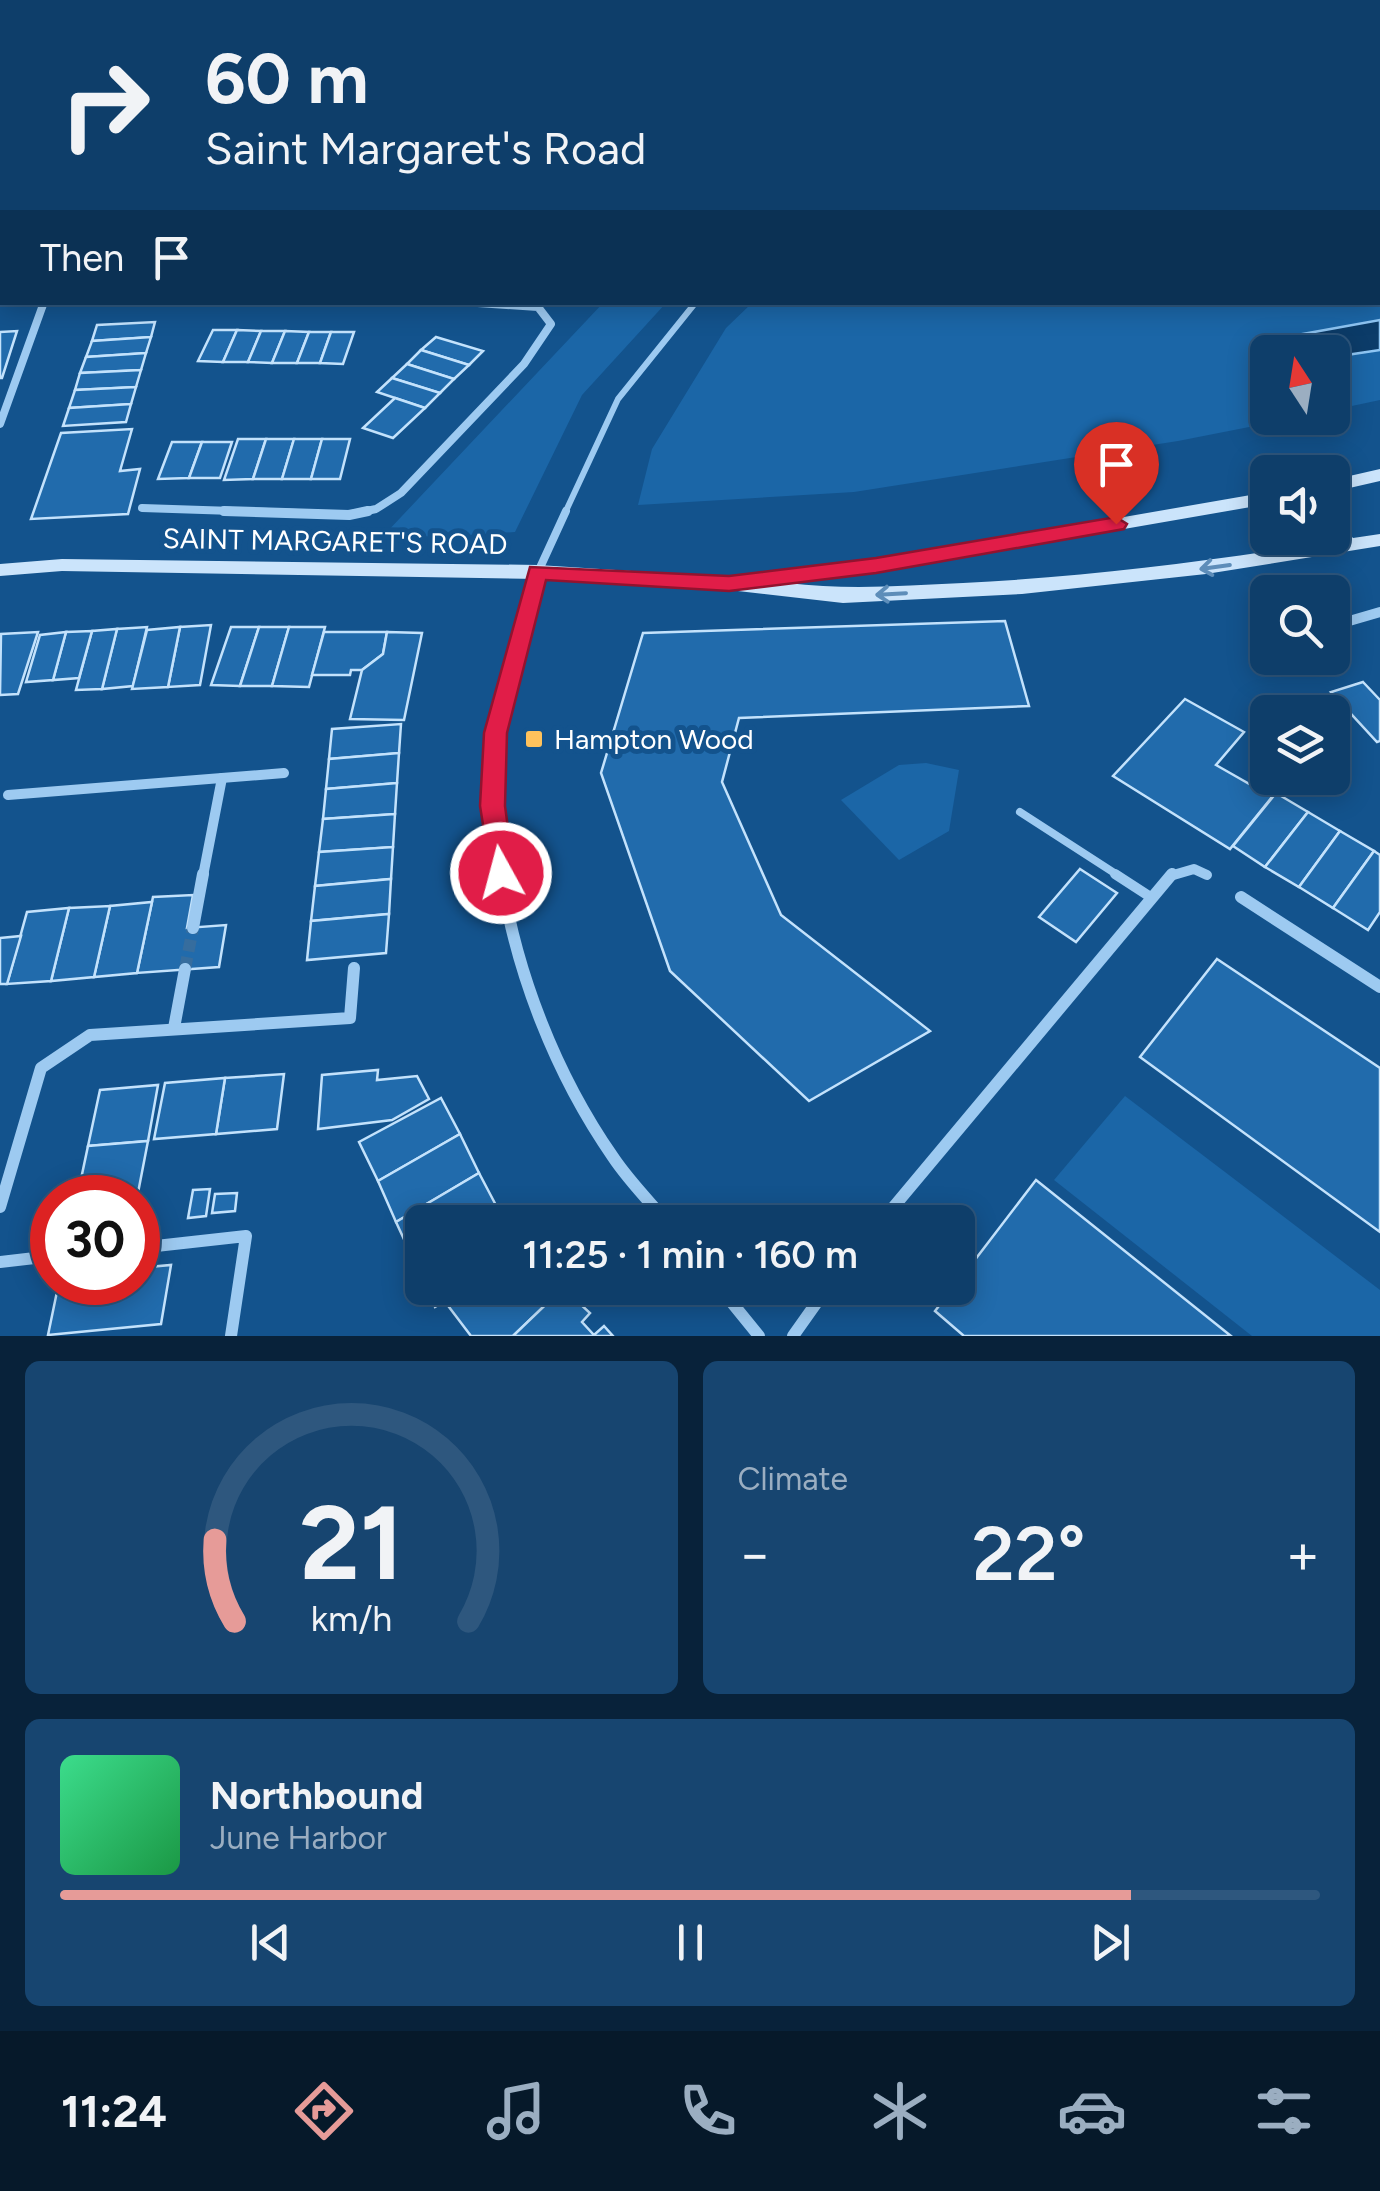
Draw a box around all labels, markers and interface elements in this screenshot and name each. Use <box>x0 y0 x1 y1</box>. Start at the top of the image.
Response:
text: 60 m <box>205 36 369 121</box>
icon: right <box>40 40 170 170</box>
text: Saint Margaret's Road <box>205 121 646 175</box>
icon: arrive <box>144 230 199 285</box>
text: Then <box>40 235 124 281</box>
north arrow <box>1250 335 1350 435</box>
map controls <box>1250 335 1350 795</box>
pin <box>1074 422 1159 525</box>
icon: arrive <box>1089 437 1144 492</box>
button: sound <box>1250 455 1350 555</box>
street label: SAINT MARGARET'S ROAD <box>162 521 508 561</box>
one-way arrow <box>1199 558 1231 576</box>
button: search <box>1250 575 1350 675</box>
one-way arrow <box>875 585 907 604</box>
button: layers <box>1250 695 1350 795</box>
place label: Hampton Wood <box>554 722 754 756</box>
marker: Hampton Wood <box>523 728 545 750</box>
position arrow <box>449 821 553 925</box>
speed limit sign: 30 <box>30 1175 160 1305</box>
text: 11:25 · 1 min · 160 m <box>522 1232 858 1278</box>
text: Climate <box>738 1460 848 1498</box>
text: 21 <box>299 1480 403 1605</box>
text: 22° <box>972 1509 1086 1599</box>
text: − <box>738 1521 772 1587</box>
text: + <box>1286 1521 1320 1587</box>
text: km/h <box>310 1597 392 1640</box>
text: Northbound <box>210 1773 423 1819</box>
text: June Harbor <box>210 1819 387 1857</box>
icon: previous <box>243 1915 298 1970</box>
icon: pause <box>663 1915 718 1970</box>
icon: next <box>1083 1915 1138 1970</box>
icon: directions <box>289 2076 359 2146</box>
icon: music <box>481 2076 551 2146</box>
icon: phone <box>673 2076 743 2146</box>
icon: climate <box>865 2076 935 2146</box>
icon: car <box>1057 2076 1127 2146</box>
icon: filters <box>1249 2076 1319 2146</box>
text: 11:24 <box>61 2084 167 2138</box>

